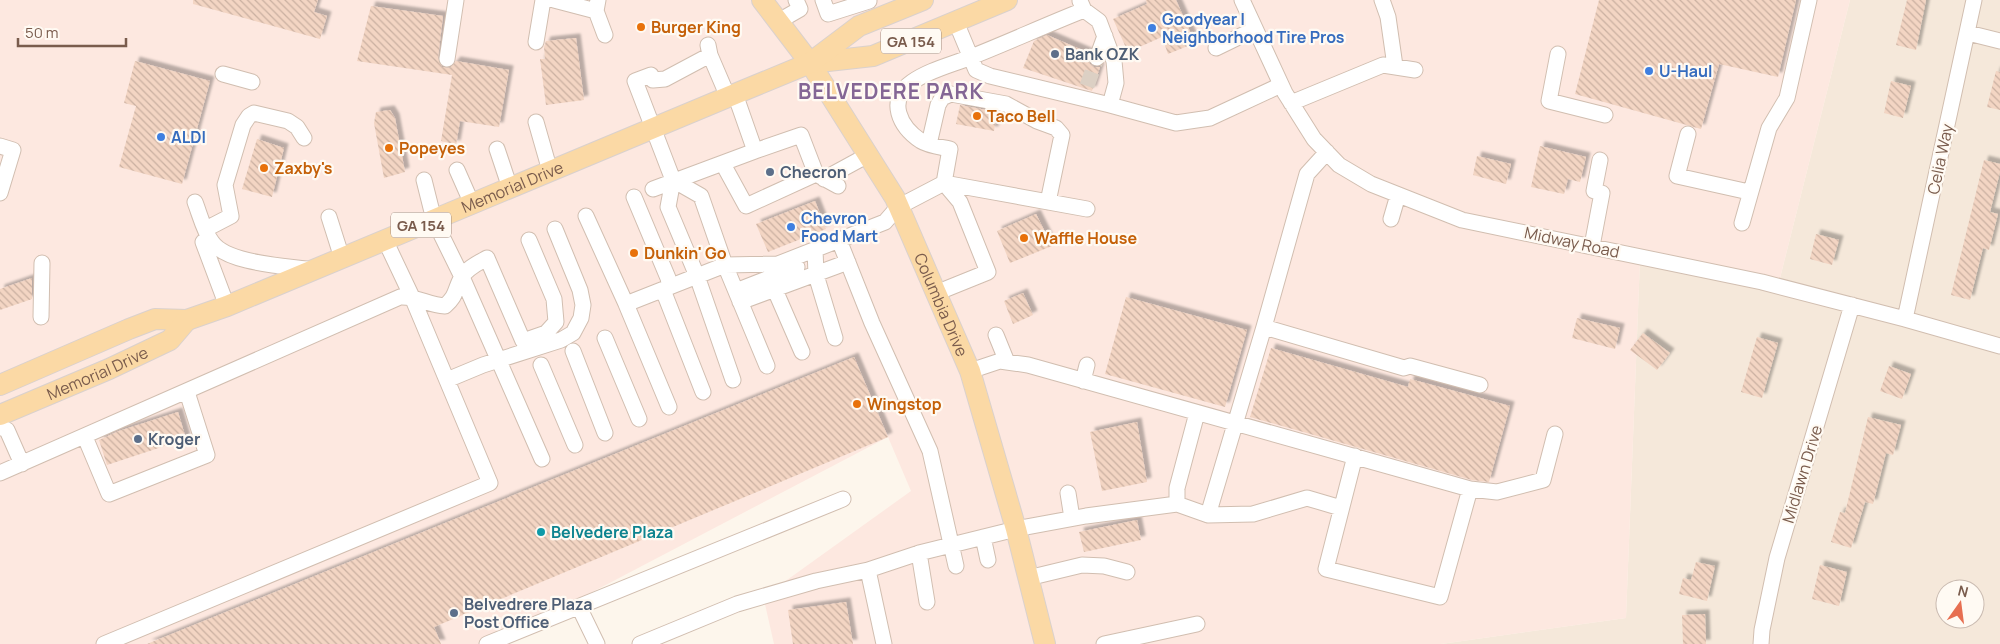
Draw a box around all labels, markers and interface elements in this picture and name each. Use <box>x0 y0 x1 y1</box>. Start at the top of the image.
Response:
place label: Goodyear | Neighborhood Tire Pros <box>1162 8 1345 48</box>
scale bar <box>18 15 125 47</box>
place label: Burger King <box>651 16 741 38</box>
marker: Burger King <box>635 21 647 33</box>
text: 50 m <box>25 22 59 43</box>
marker: Goodyear | Neighborhood Tire Pros <box>1146 22 1158 34</box>
road number: GA 154 <box>881 28 941 54</box>
place label: Bank OZK <box>1065 43 1140 65</box>
marker: Bank OZK <box>1049 48 1061 60</box>
place label: U-Haul <box>1659 60 1713 82</box>
marker: U-Haul <box>1643 65 1655 77</box>
district label: BELVEDERE PARK <box>798 77 984 105</box>
place label: Taco Bell <box>987 105 1056 127</box>
marker: Taco Bell <box>971 110 983 122</box>
street label: Celia Way <box>1922 121 1958 196</box>
place label: ALDI <box>171 126 206 148</box>
marker: ALDI <box>155 131 167 143</box>
place label: Popeyes <box>399 137 466 159</box>
marker: Popeyes <box>383 142 395 154</box>
street label: Memorial Drive <box>458 156 567 218</box>
place label: Zaxby's <box>274 157 333 179</box>
place label: Checron <box>780 161 847 183</box>
marker: Zaxby's <box>258 162 270 174</box>
marker: Checron <box>764 166 776 178</box>
place label: Chevron Food Mart <box>801 207 878 247</box>
road number: GA 154 <box>391 212 451 238</box>
marker: Chevron Food Mart <box>785 221 797 233</box>
street label: Midway Road <box>1523 221 1621 263</box>
place label: Waffle House <box>1034 227 1137 249</box>
marker: Waffle House <box>1018 232 1030 244</box>
place label: Dunkin' Go <box>644 242 727 264</box>
marker: Dunkin' Go <box>628 247 640 259</box>
street label: Columbia Drive <box>909 250 973 360</box>
street label: Memorial Drive <box>43 341 152 405</box>
place label: Wingstop <box>867 393 942 415</box>
marker: Wingstop <box>851 398 863 410</box>
street label: Midlawn Drive <box>1777 422 1827 526</box>
place label: Kroger <box>148 428 200 450</box>
marker: Kroger <box>132 433 144 445</box>
place label: Belvedere Plaza <box>551 521 673 543</box>
marker: Belvedere Plaza <box>535 526 547 538</box>
north arrow <box>1935 579 1985 629</box>
text: N <box>1956 580 1970 601</box>
place label: Belvedrere Plaza Post Office <box>464 593 592 633</box>
marker: Belvedrere Plaza Post Office <box>448 607 460 619</box>

